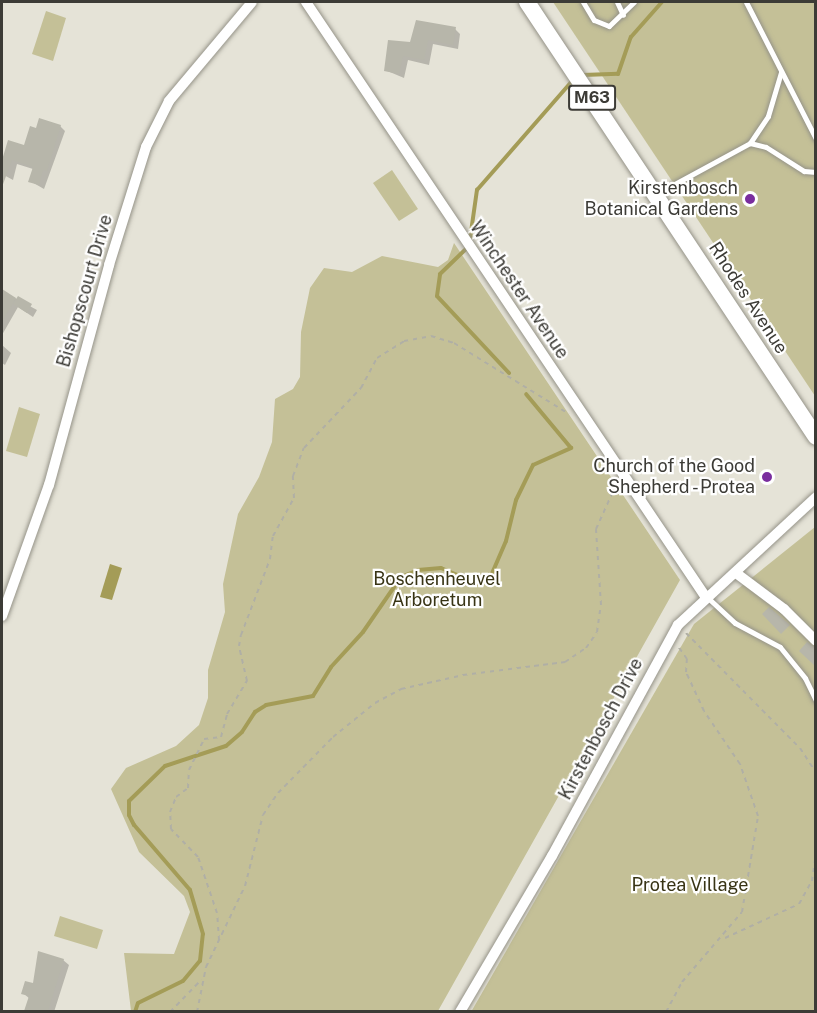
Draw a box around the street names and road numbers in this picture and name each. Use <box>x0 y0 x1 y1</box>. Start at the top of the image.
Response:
road number: M63 <box>568 85 616 111</box>
street label: Bishopscourt Drive <box>53 212 117 370</box>
street label: Winchester Avenue <box>465 217 573 363</box>
street label: Rhodes Avenue <box>704 238 792 358</box>
street label: Kirstenbosch Drive <box>554 654 648 804</box>

